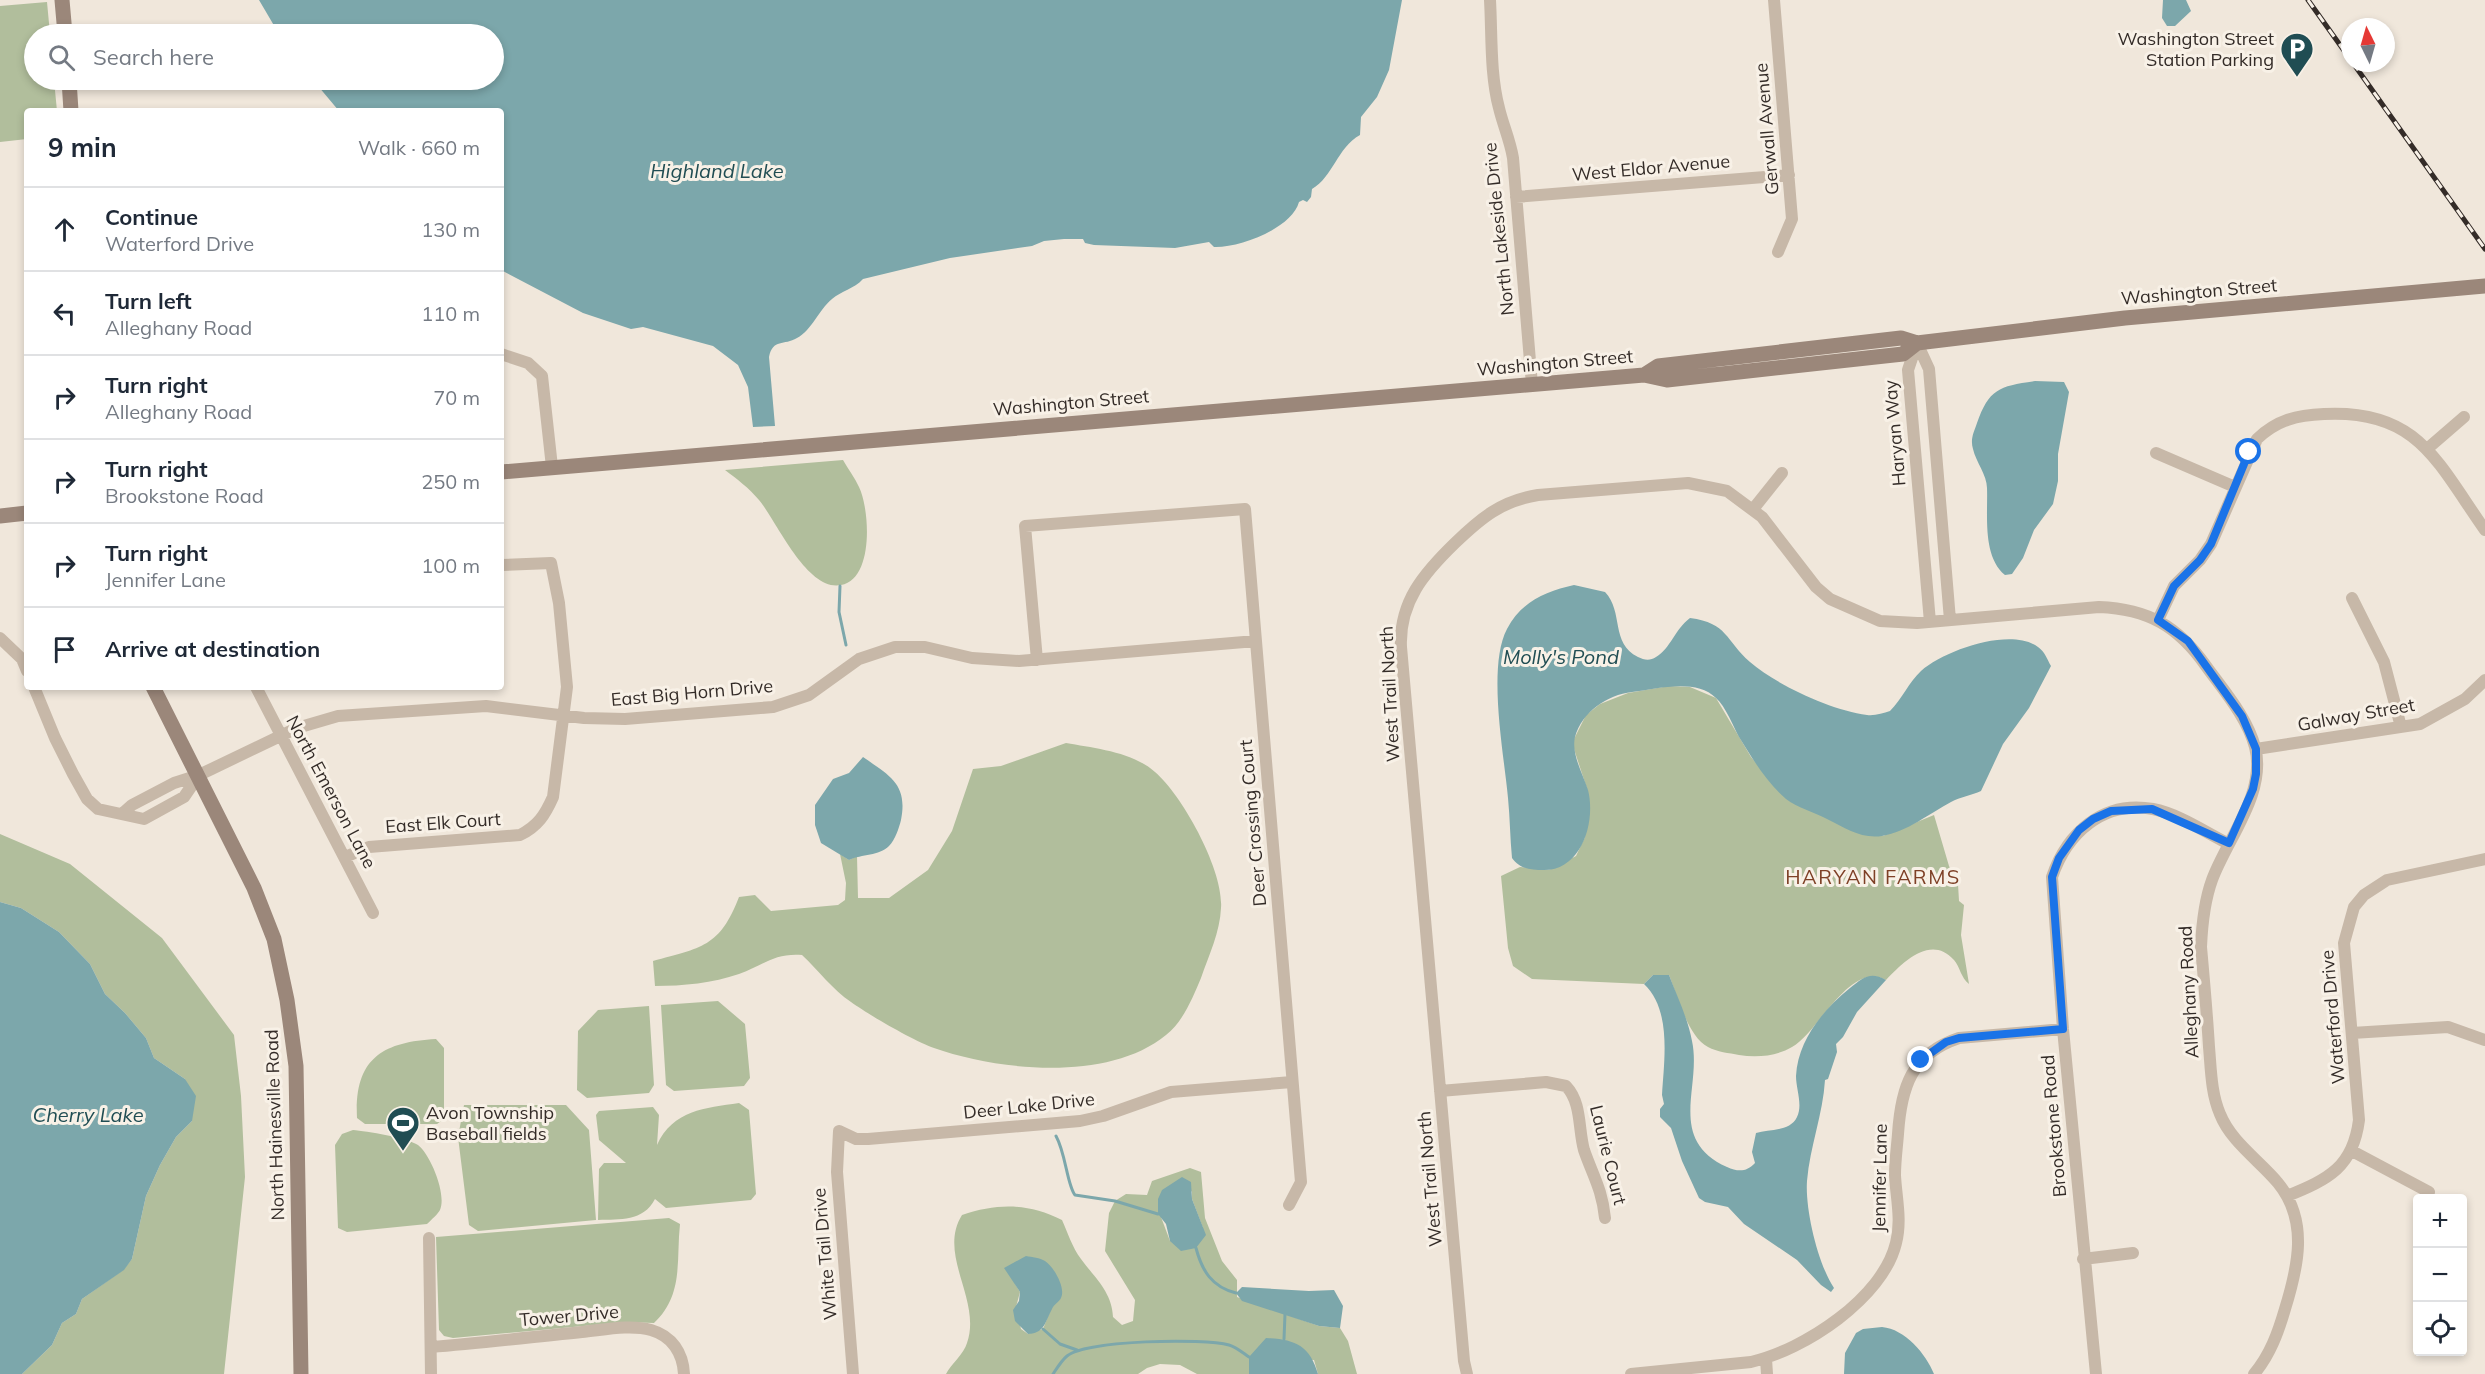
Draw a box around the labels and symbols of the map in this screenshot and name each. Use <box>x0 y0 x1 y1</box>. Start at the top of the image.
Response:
north arrow <box>2341 18 2395 72</box>
place label: Washington Street Station Parking <box>2118 27 2274 71</box>
parking icon: Washington Street Station Parking <box>2279 31 2315 78</box>
street label: Gerwall Avenue <box>1749 62 1784 196</box>
street label: North Lakeside Drive <box>1478 141 1519 317</box>
street label: West Eldor Avenue <box>1571 149 1731 186</box>
water label: Highland Lake <box>650 158 784 183</box>
street label: Washington Street <box>2120 273 2278 310</box>
street label: Washington Street <box>1476 344 1634 381</box>
street label: Haryan Way <box>1878 379 1911 487</box>
street label: Washington Street <box>992 384 1150 421</box>
route start <box>2235 438 2261 464</box>
street label: West Trail North <box>1374 625 1405 763</box>
water label: Molly's Pond <box>1503 644 1619 669</box>
street label: East Big Horn Drive <box>610 674 774 711</box>
street label: Galway Street <box>2296 693 2416 736</box>
street label: North Emerson Lane <box>281 711 382 872</box>
street label: Deer Crossing Court <box>1234 739 1271 907</box>
street label: East Elk Court <box>385 807 501 838</box>
district label: HARYAN FARMS <box>1785 864 1961 889</box>
street label: Alleghany Road <box>2174 925 2203 1059</box>
street label: Waterford Drive <box>2315 949 2350 1085</box>
street label: North Hainesville Road <box>260 1029 289 1221</box>
route end <box>1907 1046 1933 1072</box>
street label: Brookstone Road <box>2036 1054 2071 1198</box>
street label: Deer Lake Drive <box>962 1087 1096 1124</box>
place label: Avon Township Baseball fields <box>426 1101 554 1145</box>
water label: Cherry Lake <box>32 1102 144 1127</box>
street label: Laurie Court <box>1585 1103 1632 1207</box>
sports icon: Avon Township Baseball fields <box>385 1105 421 1152</box>
street label: West Trail North <box>1412 1110 1447 1248</box>
street label: Jennifer Lane <box>1867 1123 1892 1233</box>
street label: White Tail Drive <box>807 1187 842 1321</box>
street label: Tower Drive <box>518 1300 620 1331</box>

